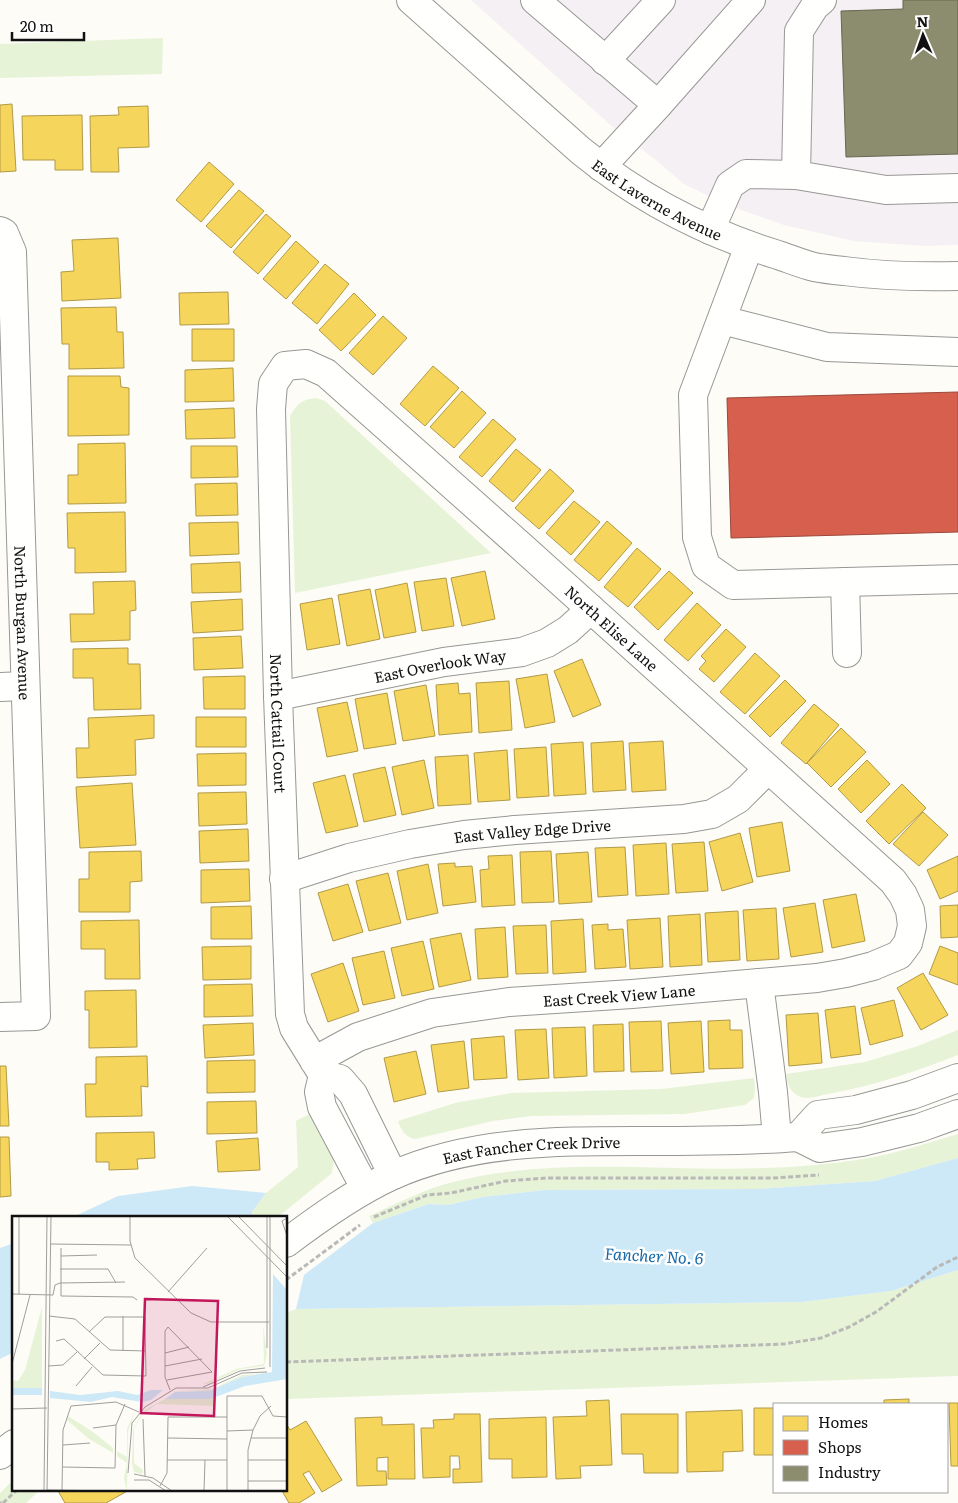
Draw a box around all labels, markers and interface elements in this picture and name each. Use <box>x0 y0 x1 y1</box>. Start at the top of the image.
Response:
scale bar <box>12 10 85 42</box>
north arrow <box>898 10 948 60</box>
text: N <box>916 11 929 31</box>
text: 20 m <box>20 14 54 37</box>
street label: East Laverne Avenue <box>588 152 726 245</box>
street label: North Burgan Avenue <box>10 545 38 701</box>
street label: North Elise Lane <box>560 580 664 676</box>
street label: East Overlook Way <box>372 643 508 688</box>
street label: North Cattail Court <box>265 653 293 793</box>
street label: East Valley Edge Drive <box>452 812 612 848</box>
street label: East Creek View Lane <box>542 977 696 1011</box>
street label: East Fancher Creek Drive <box>440 1130 621 1169</box>
inset map <box>12 1216 288 1490</box>
water label: Fancher No. 6 <box>604 1240 704 1270</box>
legend <box>773 1403 948 1493</box>
text: Homes <box>818 1410 868 1433</box>
text: Shops <box>818 1435 861 1458</box>
text: Industry <box>818 1460 881 1483</box>

